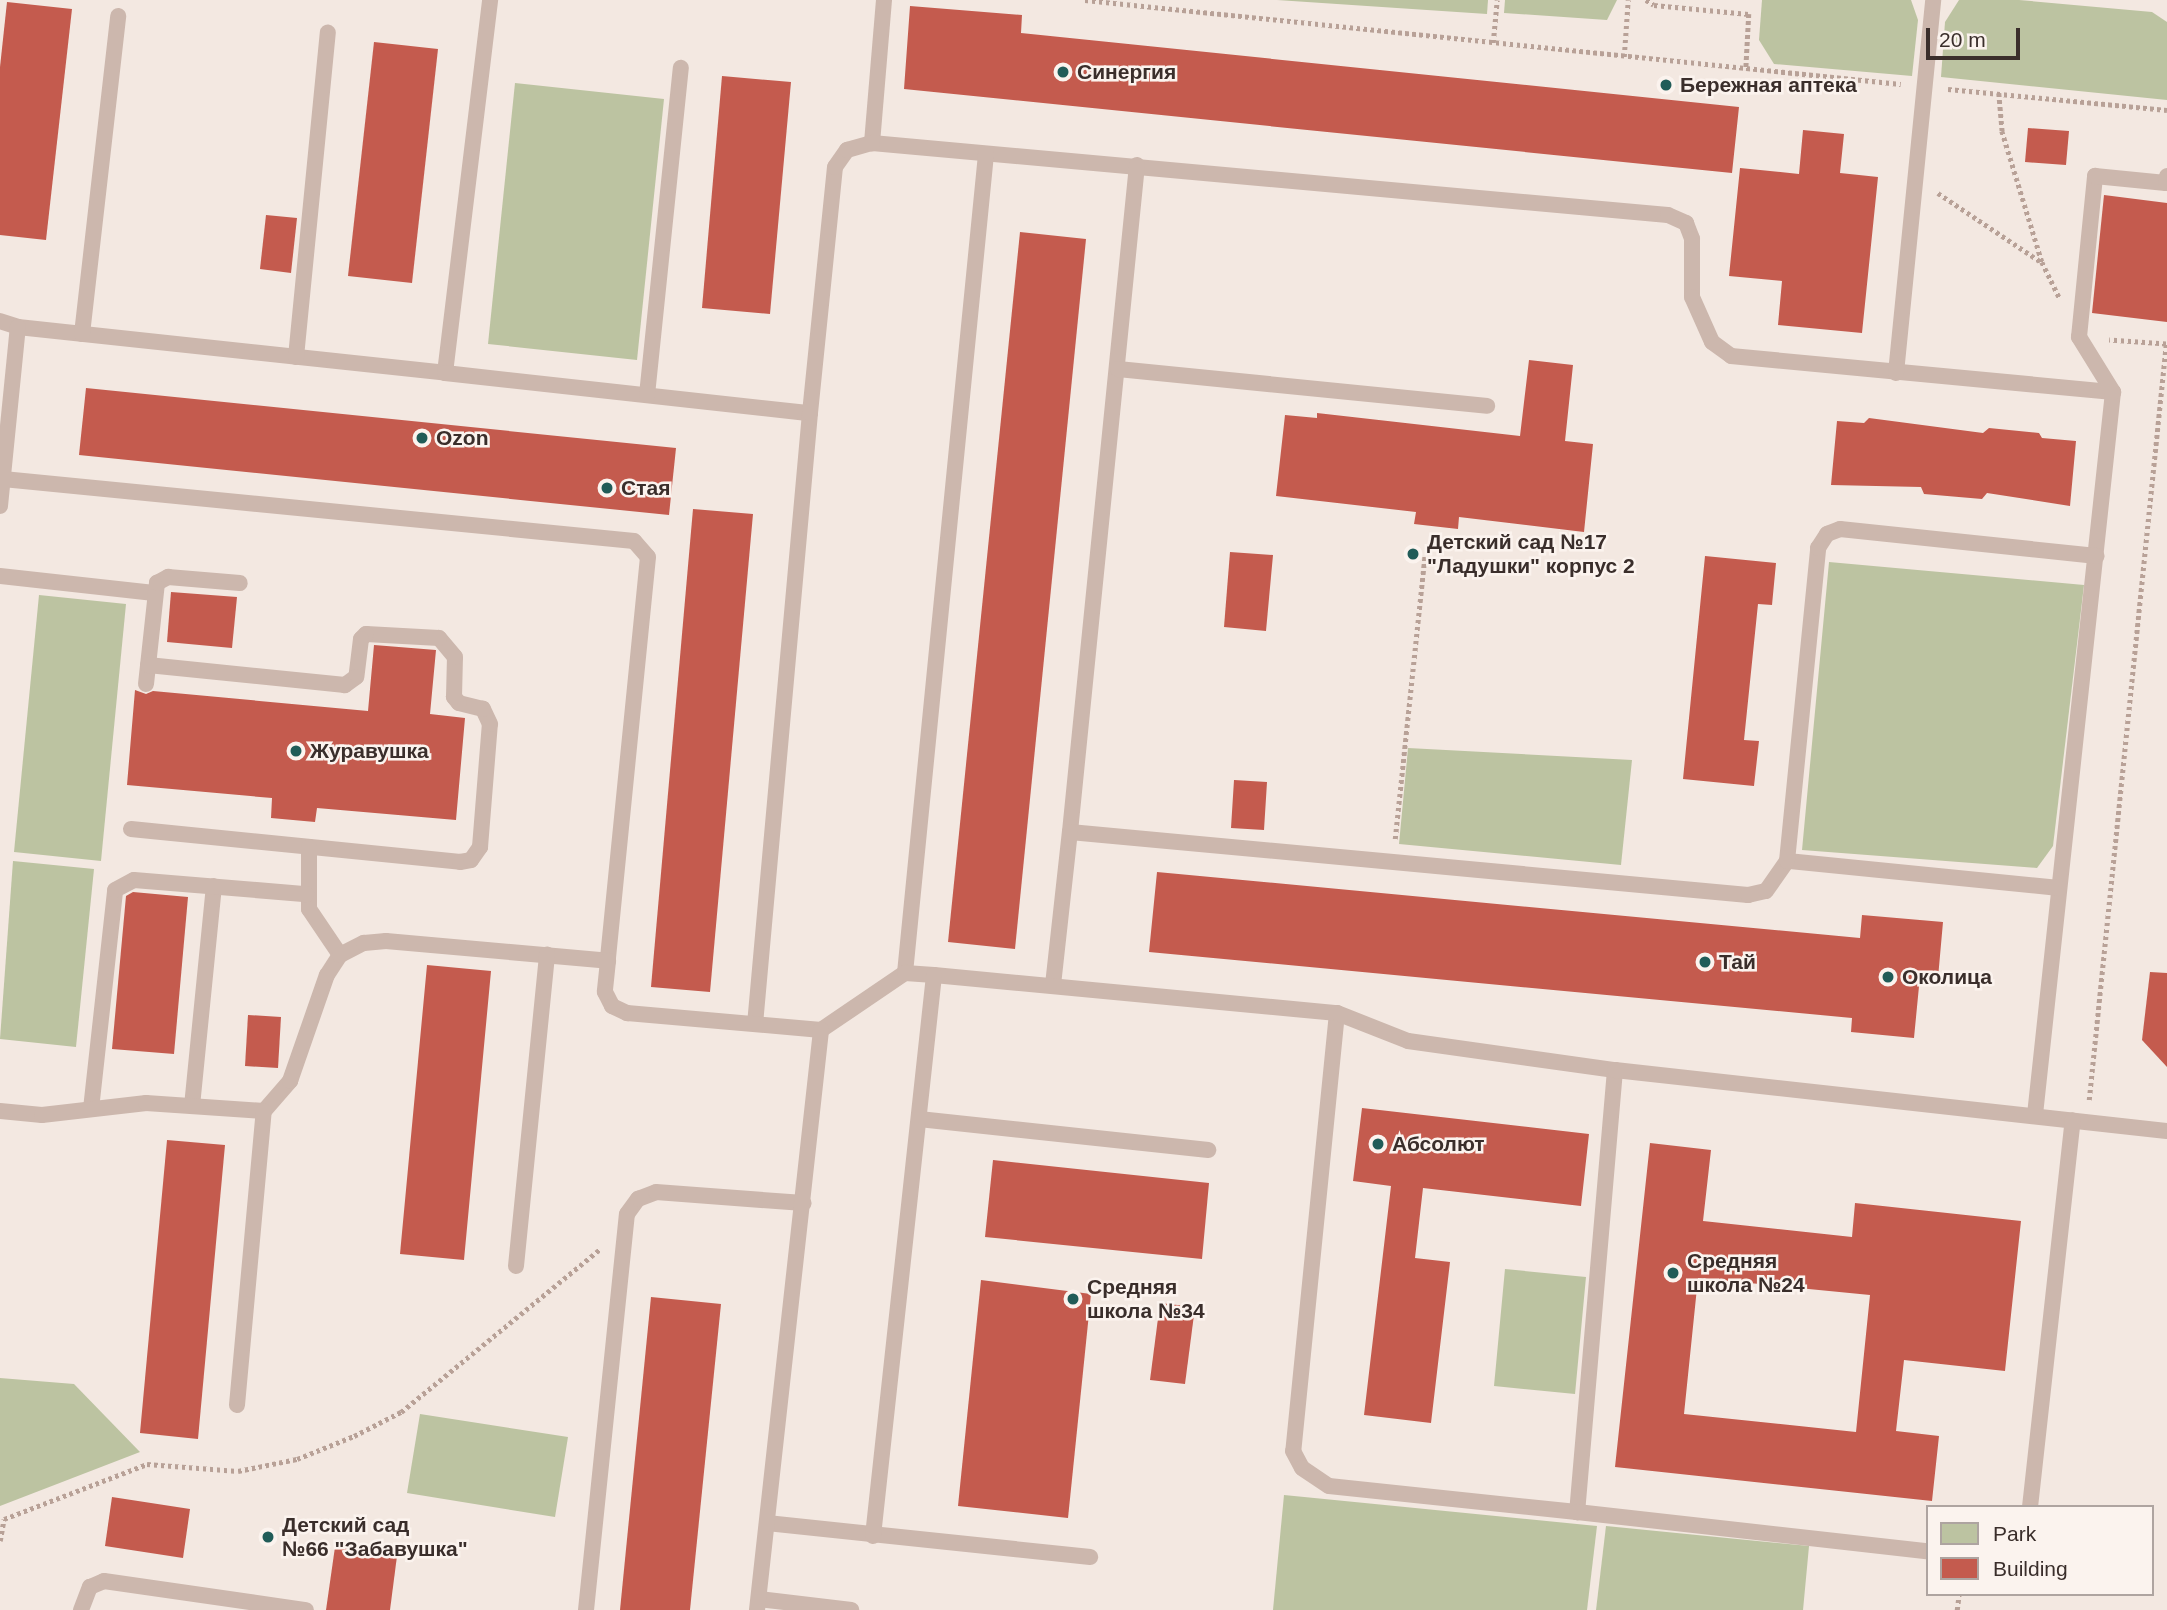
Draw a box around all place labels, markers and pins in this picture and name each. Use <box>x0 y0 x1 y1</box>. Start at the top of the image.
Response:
place label: Синергия <box>1077 59 1176 85</box>
marker: Синергия <box>1055 64 1071 80</box>
place label: Бережная аптека <box>1680 72 1857 98</box>
marker: Бережная аптека <box>1658 77 1674 93</box>
place label: Ozon <box>436 425 488 451</box>
marker: Ozon <box>414 430 430 446</box>
place label: Стая <box>621 475 670 501</box>
marker: Стая <box>599 480 615 496</box>
place label: Детский сад №17 "Ладушки" корпус 2 <box>1427 529 1635 579</box>
marker: Детский сад №17 "Ладушки" корпус 2 <box>1405 546 1421 562</box>
place label: Журавушка <box>310 738 429 764</box>
marker: Журавушка <box>288 743 304 759</box>
place label: Тай <box>1719 949 1756 975</box>
marker: Тай <box>1697 954 1713 970</box>
place label: Околица <box>1902 964 1992 990</box>
marker: Околица <box>1880 969 1896 985</box>
place label: Абсолют <box>1392 1131 1485 1157</box>
marker: Абсолют <box>1370 1136 1386 1152</box>
place label: Средняя школа №24 <box>1687 1248 1805 1298</box>
marker: Средняя школа №24 <box>1665 1265 1681 1281</box>
place label: Средняя школа №34 <box>1087 1274 1205 1324</box>
marker: Средняя школа №34 <box>1065 1291 1081 1307</box>
place label: Детский сад №66 "Забавушка" <box>282 1512 468 1562</box>
marker: Детский сад №66 "Забавушка" <box>260 1529 276 1545</box>

